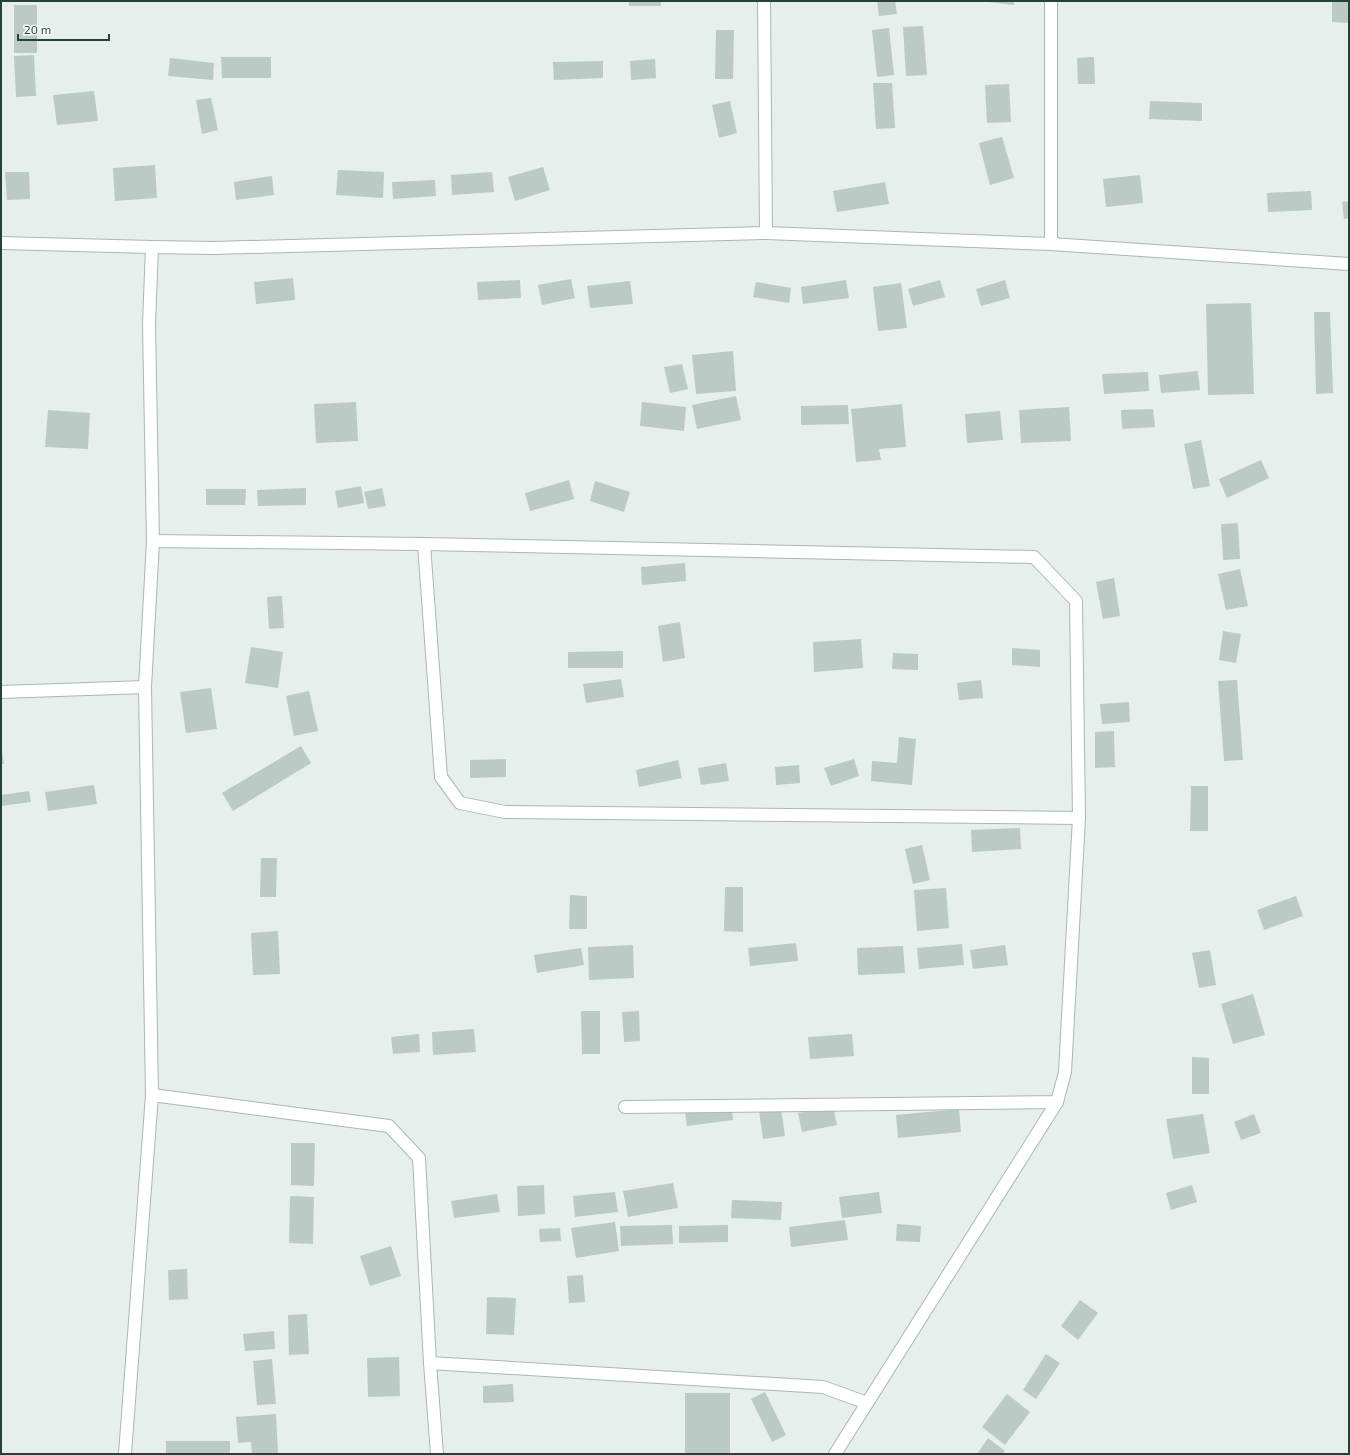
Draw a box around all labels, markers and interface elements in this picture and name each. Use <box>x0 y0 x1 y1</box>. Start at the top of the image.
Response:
scale bar <box>18 16 109 42</box>
text: 20 m <box>24 22 51 36</box>

